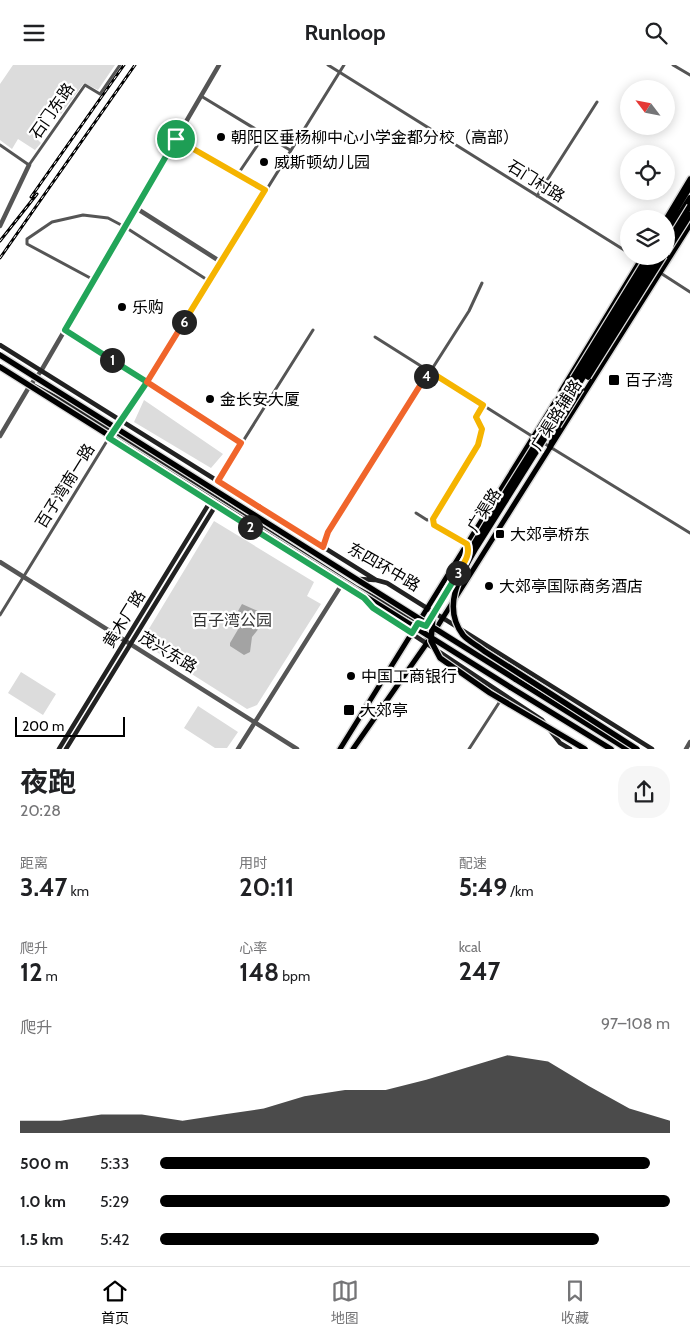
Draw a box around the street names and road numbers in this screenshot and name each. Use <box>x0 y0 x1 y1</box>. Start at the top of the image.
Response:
street label: 石门东路 <box>26 79 78 143</box>
street label: 石门村路 <box>504 156 568 206</box>
street label: 广渠路辅路 <box>527 376 585 454</box>
street label: 百子湾南一路 <box>32 440 98 532</box>
street label: 广渠路 <box>463 485 505 535</box>
street label: 东四环中路 <box>345 539 423 595</box>
street label: 黄木厂路 <box>99 587 149 651</box>
street label: 茂兴东路 <box>136 627 200 677</box>

